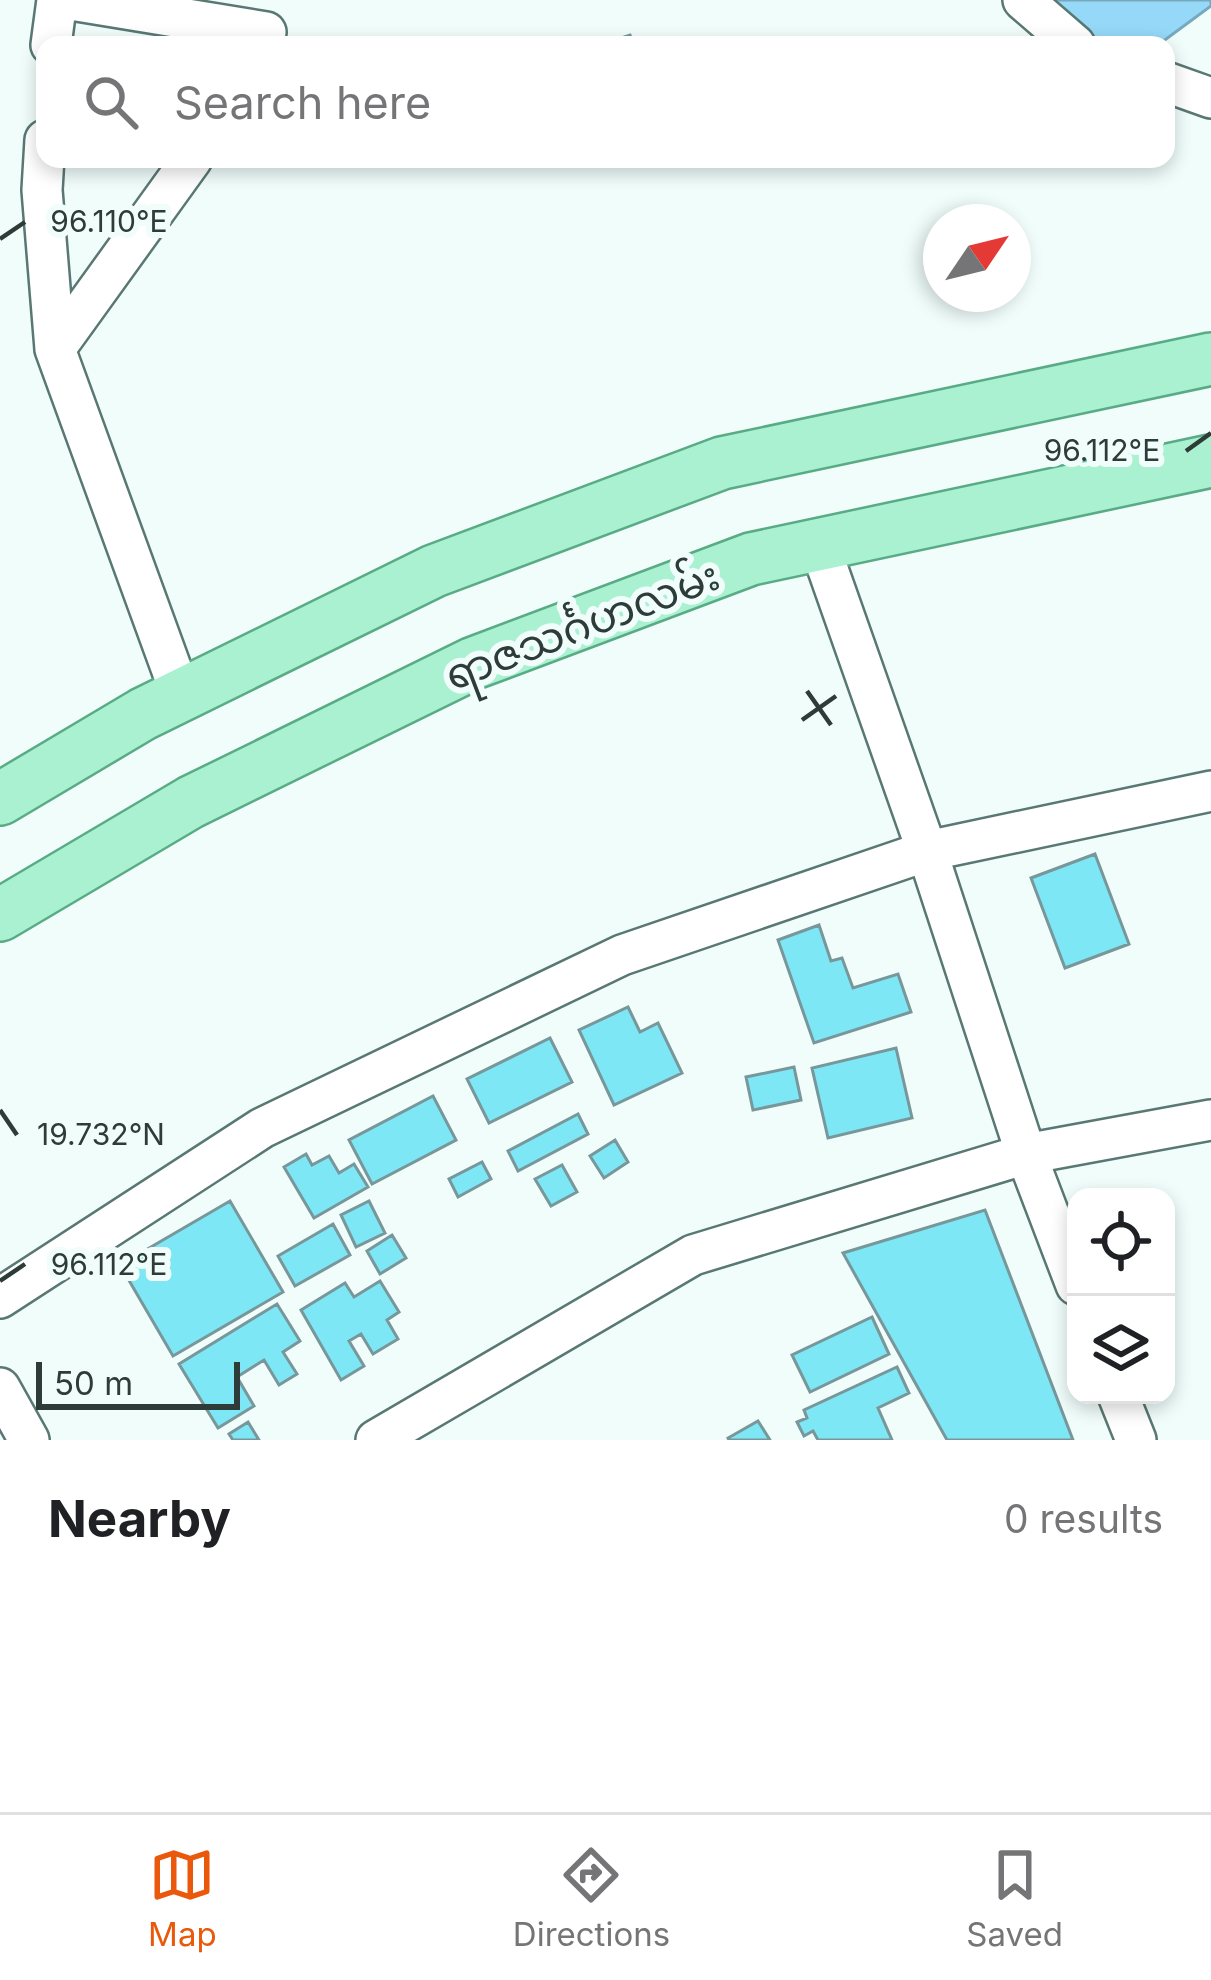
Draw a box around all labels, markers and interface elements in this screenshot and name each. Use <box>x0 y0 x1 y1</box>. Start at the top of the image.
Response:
search box <box>36 36 1175 168</box>
icon: search <box>78 69 144 135</box>
text: Search here <box>174 75 431 130</box>
text: 96.110°E <box>50 203 168 239</box>
north arrow <box>923 204 1031 312</box>
text: 96.112°E <box>1044 432 1160 468</box>
street label: ရာဇသင်္ဂဟလမ်း <box>437 548 730 710</box>
text: 19.732°N <box>37 1116 165 1152</box>
map controls <box>1067 1188 1175 1404</box>
button: locate <box>1067 1188 1175 1296</box>
text: 96.112°E <box>51 1246 167 1282</box>
button: layers <box>1067 1296 1175 1404</box>
scale bar <box>36 1356 240 1409</box>
text: 50 m <box>54 1363 133 1403</box>
text: Nearby <box>48 1488 231 1549</box>
text: 0 results <box>1004 1495 1163 1542</box>
tab: Map <box>148 1842 217 1954</box>
tab: Directions <box>513 1842 670 1954</box>
tab: Saved <box>966 1842 1063 1954</box>

